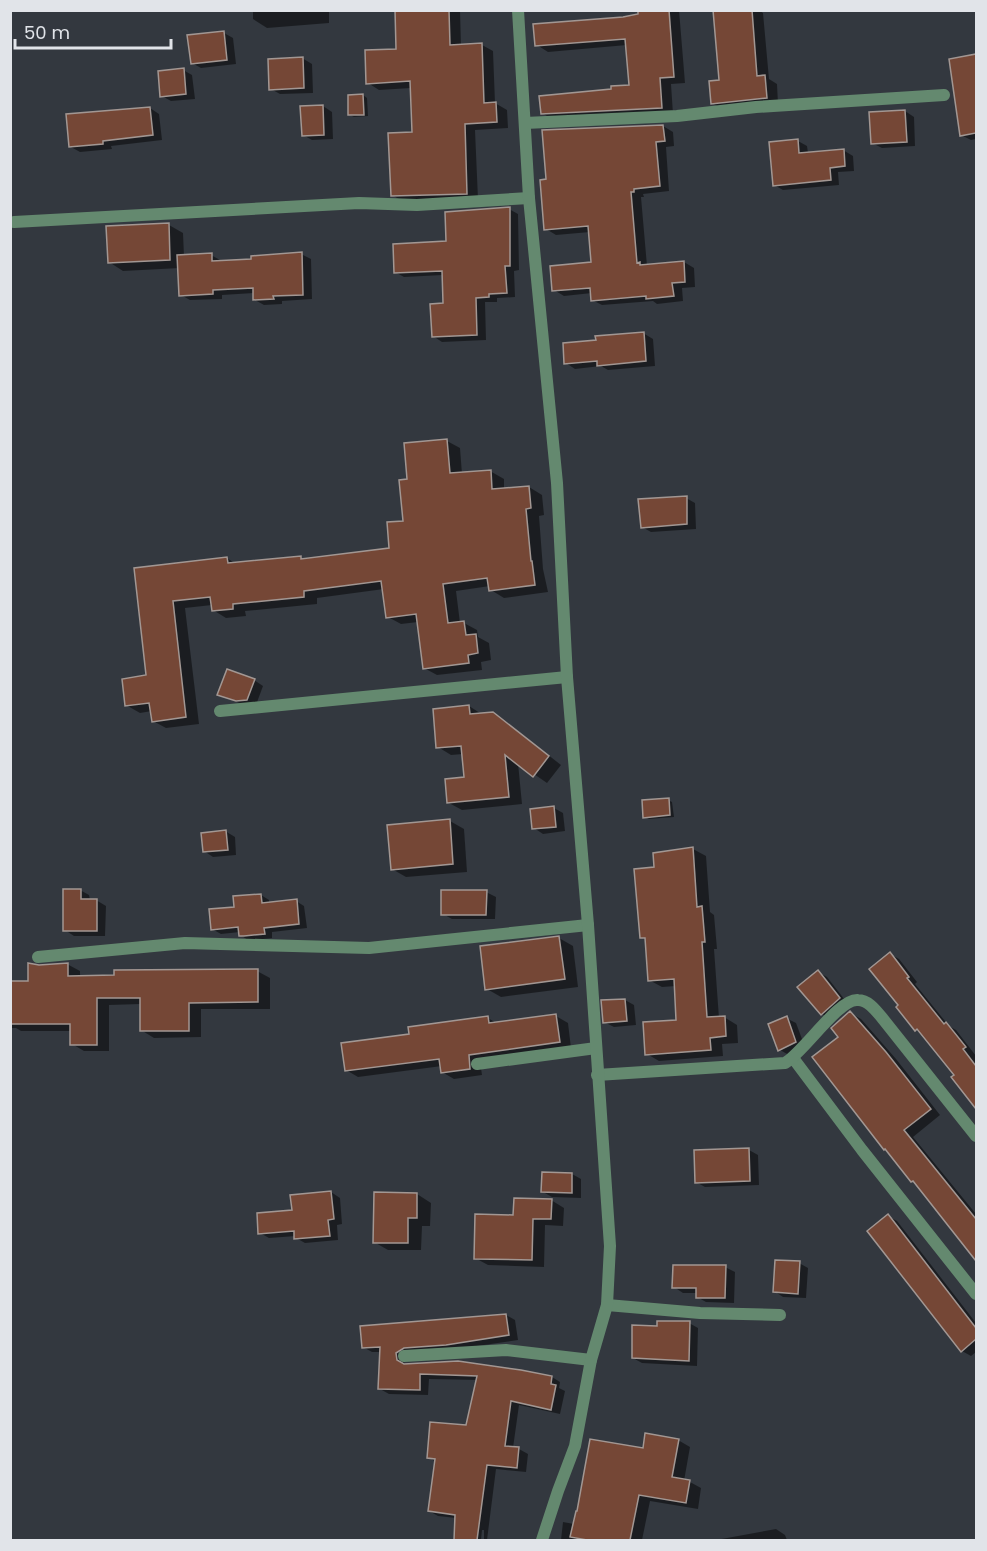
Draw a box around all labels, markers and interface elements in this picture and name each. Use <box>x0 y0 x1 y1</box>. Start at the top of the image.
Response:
scale bar <box>15 12 171 50</box>
text: 50 m <box>24 20 70 45</box>

